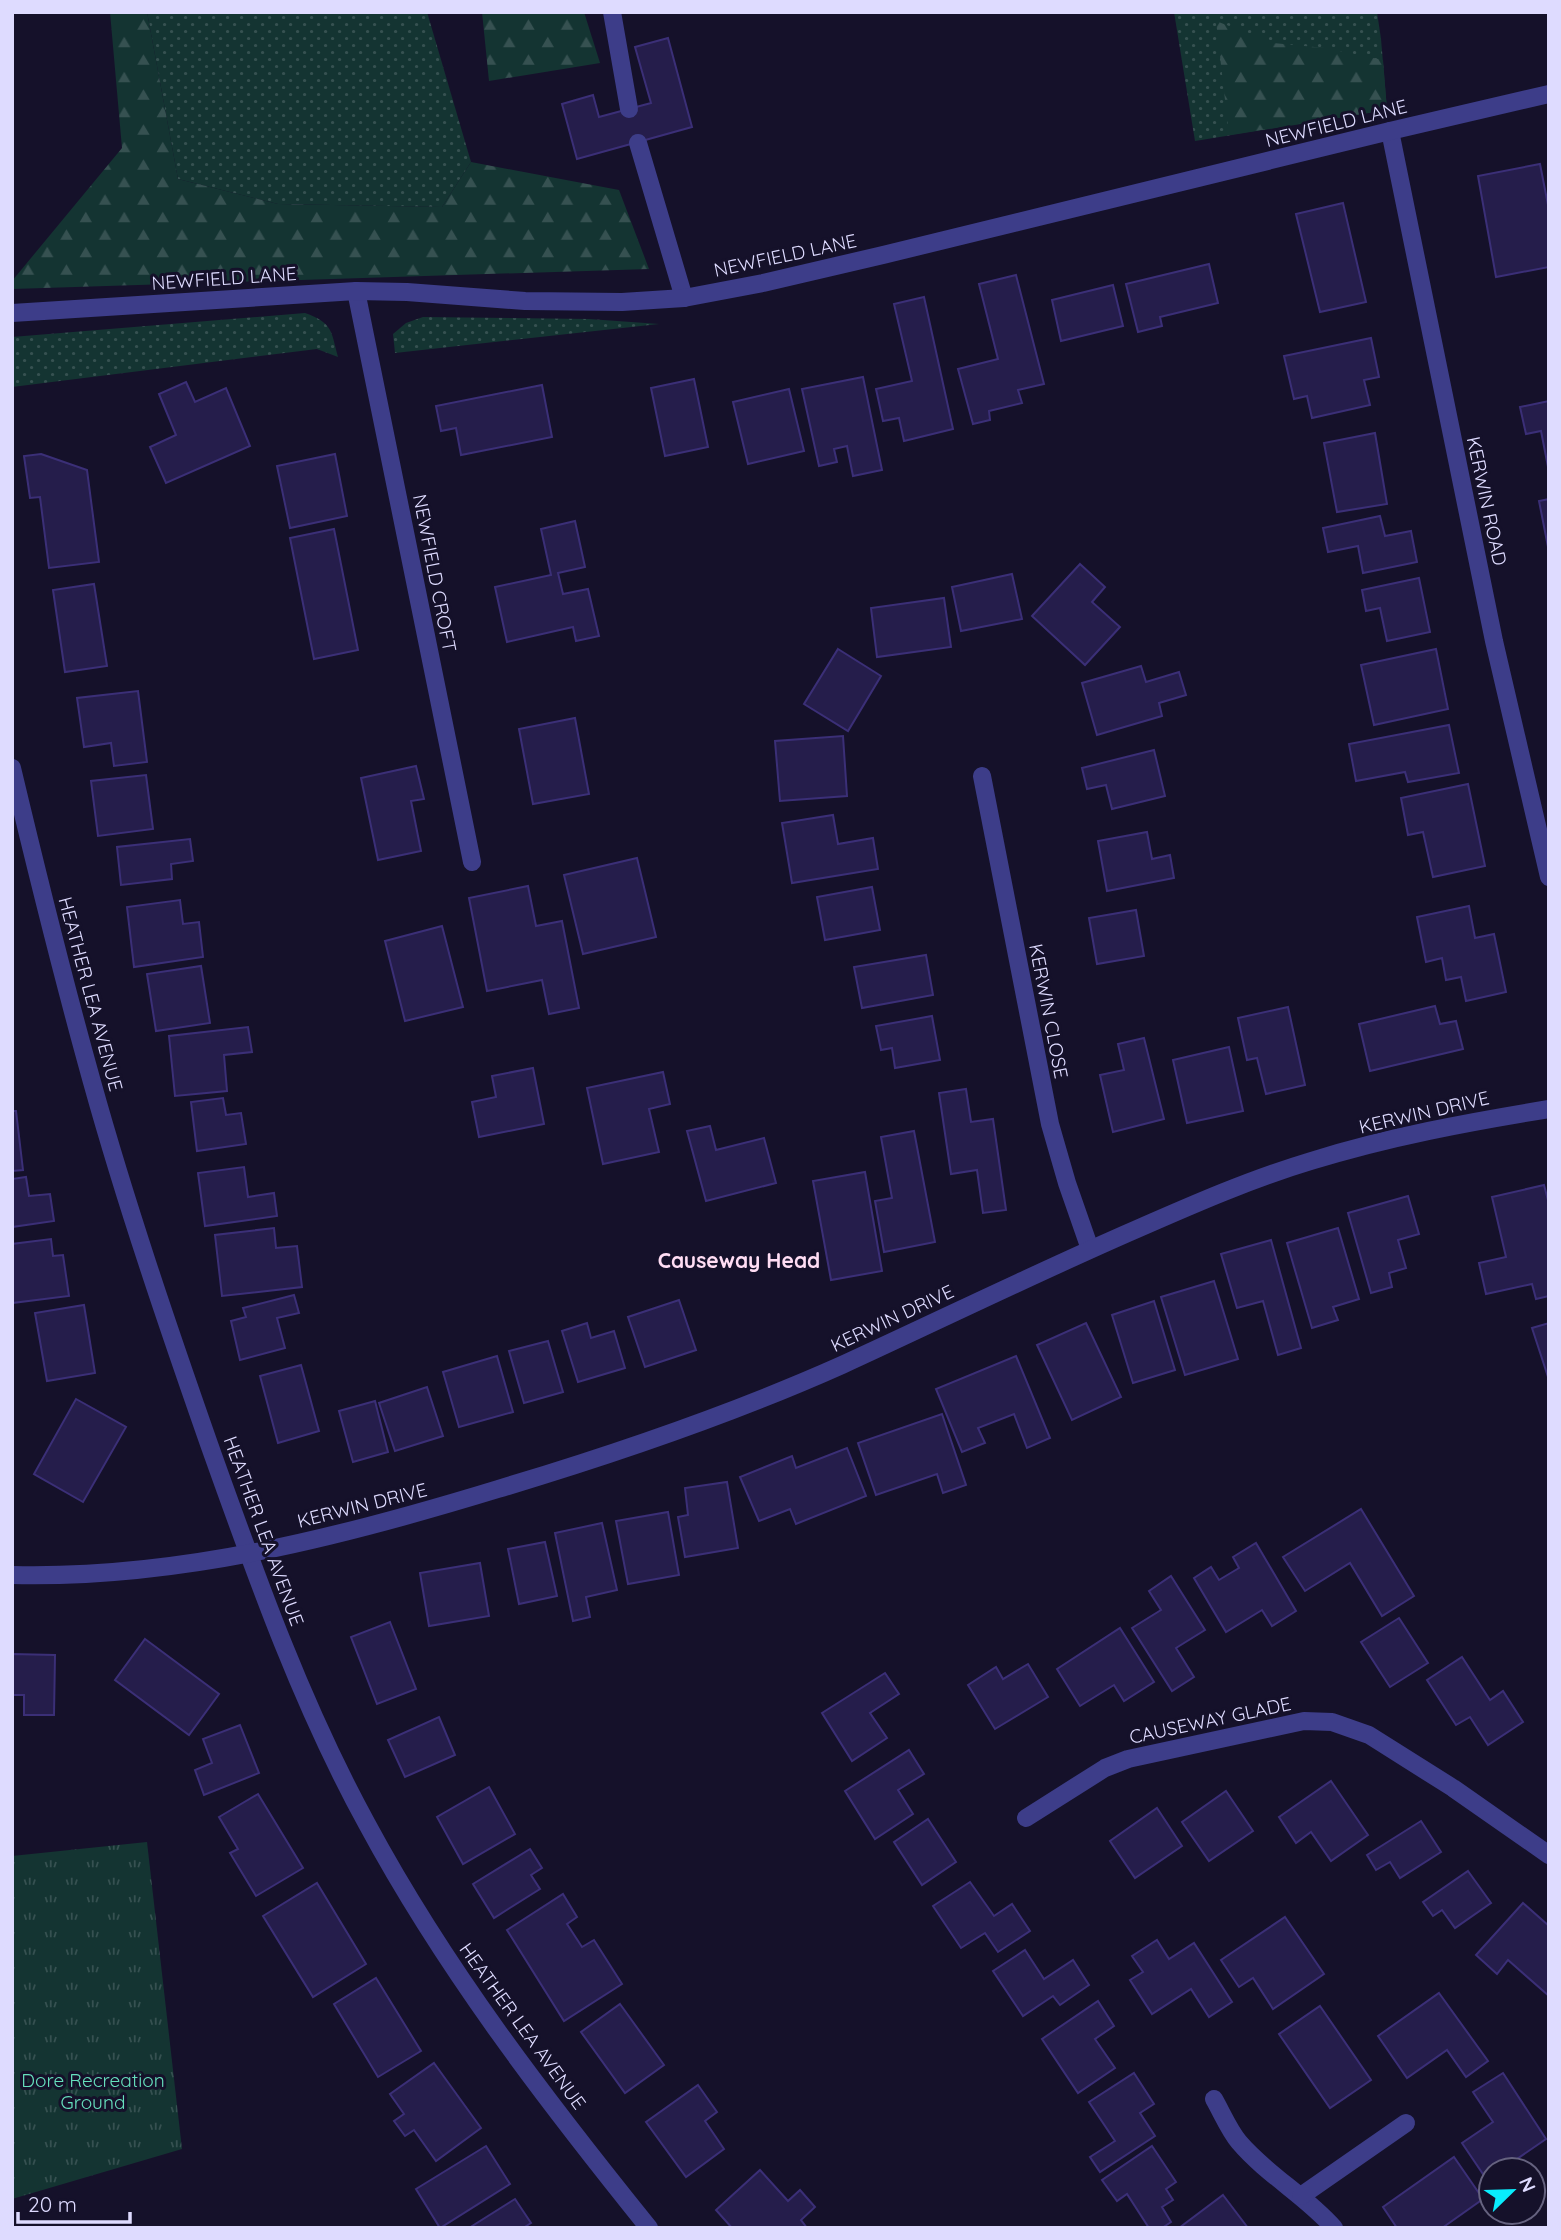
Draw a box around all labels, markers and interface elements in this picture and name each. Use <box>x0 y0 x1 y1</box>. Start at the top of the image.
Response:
street label: NEWFIELD LANE <box>1263 94 1409 152</box>
street label: NEWFIELD LANE <box>711 228 859 282</box>
street label: NEWFIELD LANE <box>151 261 297 295</box>
street label: KERWIN ROAD <box>1462 434 1512 568</box>
street label: NEWFIELD CROFT <box>408 492 462 654</box>
street label: HEATHER LEA AVENUE <box>53 894 129 1094</box>
street label: KERWIN CLOSE <box>1024 942 1074 1080</box>
street label: KERWIN DRIVE <box>1356 1085 1492 1139</box>
district label: Causeway Head <box>658 1247 820 1273</box>
street label: KERWIN DRIVE <box>827 1279 957 1357</box>
street label: HEATHER LEA AVENUE <box>218 1433 310 1629</box>
street label: KERWIN DRIVE <box>295 1477 429 1533</box>
street label: CAUSEWAY GLADE <box>1127 1691 1293 1749</box>
street label: HEATHER LEA AVENUE <box>454 1938 592 2114</box>
park label: Dore Recreation Ground <box>21 2068 165 2114</box>
north arrow <box>1477 2156 1547 2226</box>
text: N <box>1514 2173 1541 2195</box>
scale bar <box>18 2180 130 2224</box>
text: 20 m <box>28 2191 77 2217</box>

